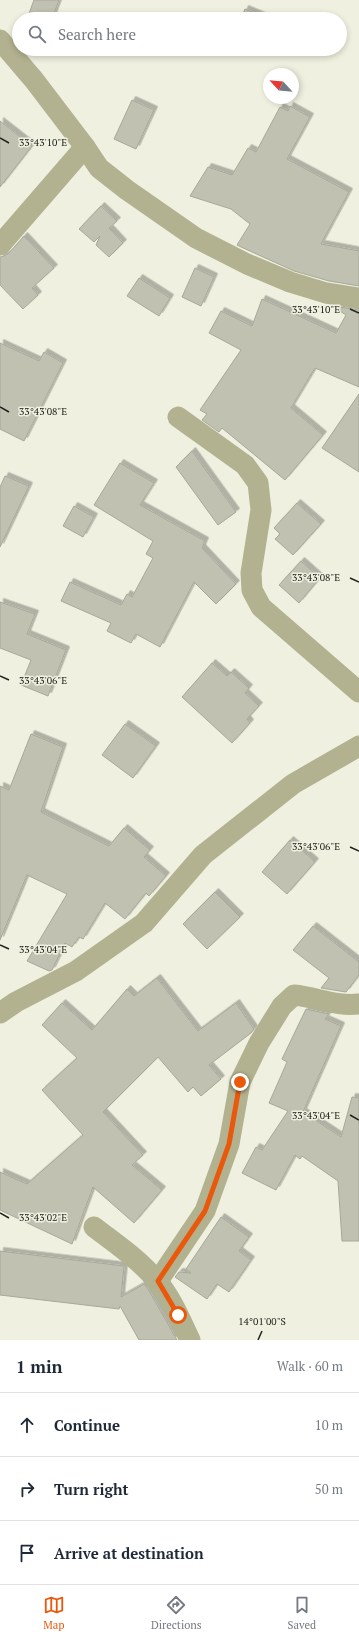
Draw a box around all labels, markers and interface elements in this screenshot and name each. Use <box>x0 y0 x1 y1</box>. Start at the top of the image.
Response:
search box <box>12 12 347 56</box>
icon: search <box>26 23 48 45</box>
text: Search here <box>58 24 136 44</box>
north arrow <box>263 68 299 104</box>
text: 33°43'10"E <box>19 136 67 149</box>
text: 33°43'10"E <box>292 303 340 316</box>
text: 33°43'08"E <box>19 405 67 418</box>
text: 33°43'08"E <box>292 571 340 584</box>
text: 33°43'06"E <box>19 674 67 687</box>
text: 33°43'06"E <box>292 840 340 853</box>
text: 33°43'04"E <box>19 943 67 956</box>
route end <box>231 1073 249 1091</box>
text: 33°43'04"E <box>292 1109 340 1122</box>
text: 33°43'02"E <box>19 1211 67 1224</box>
route start <box>169 1306 187 1324</box>
text: 14°01'00"S <box>238 1315 286 1328</box>
text: 1 min <box>16 1355 63 1378</box>
text: Walk · 60 m <box>277 1357 343 1375</box>
icon: ahead <box>16 1414 38 1436</box>
text: Continue <box>54 1415 120 1435</box>
text: 10 m <box>315 1416 343 1434</box>
icon: right <box>16 1478 38 1500</box>
text: Turn right <box>54 1479 129 1499</box>
text: 50 m <box>315 1480 343 1498</box>
icon: arrive <box>16 1542 38 1564</box>
text: Arrive at destination <box>54 1543 204 1563</box>
tab: Map <box>43 1594 65 1632</box>
tab: Directions <box>151 1594 202 1632</box>
tab: Saved <box>288 1594 316 1632</box>

